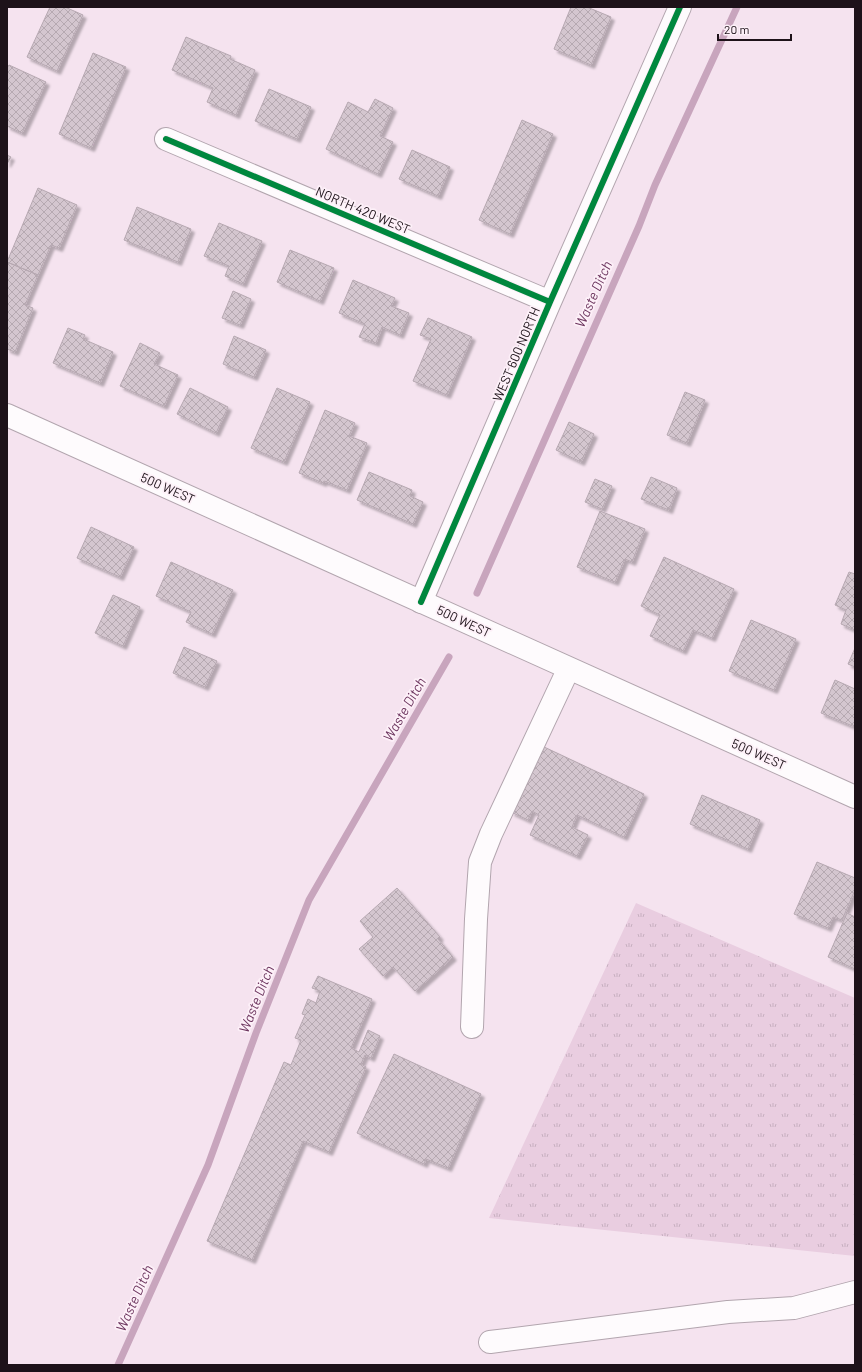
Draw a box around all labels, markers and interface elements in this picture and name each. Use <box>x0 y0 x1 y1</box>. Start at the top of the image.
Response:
scale bar <box>718 16 791 42</box>
text: 20 m <box>724 22 750 36</box>
street label: NORTH 420 WEST <box>313 183 413 237</box>
water label: Waste Ditch <box>571 258 615 330</box>
street label: WEST 600 NORTH <box>489 304 543 404</box>
street label: 500 WEST <box>138 469 198 507</box>
street label: 500 WEST <box>434 602 494 640</box>
water label: Waste Ditch <box>379 674 429 744</box>
street label: 500 WEST <box>729 735 789 773</box>
water label: Waste Ditch <box>235 963 277 1035</box>
water label: Waste Ditch <box>112 1262 156 1334</box>

